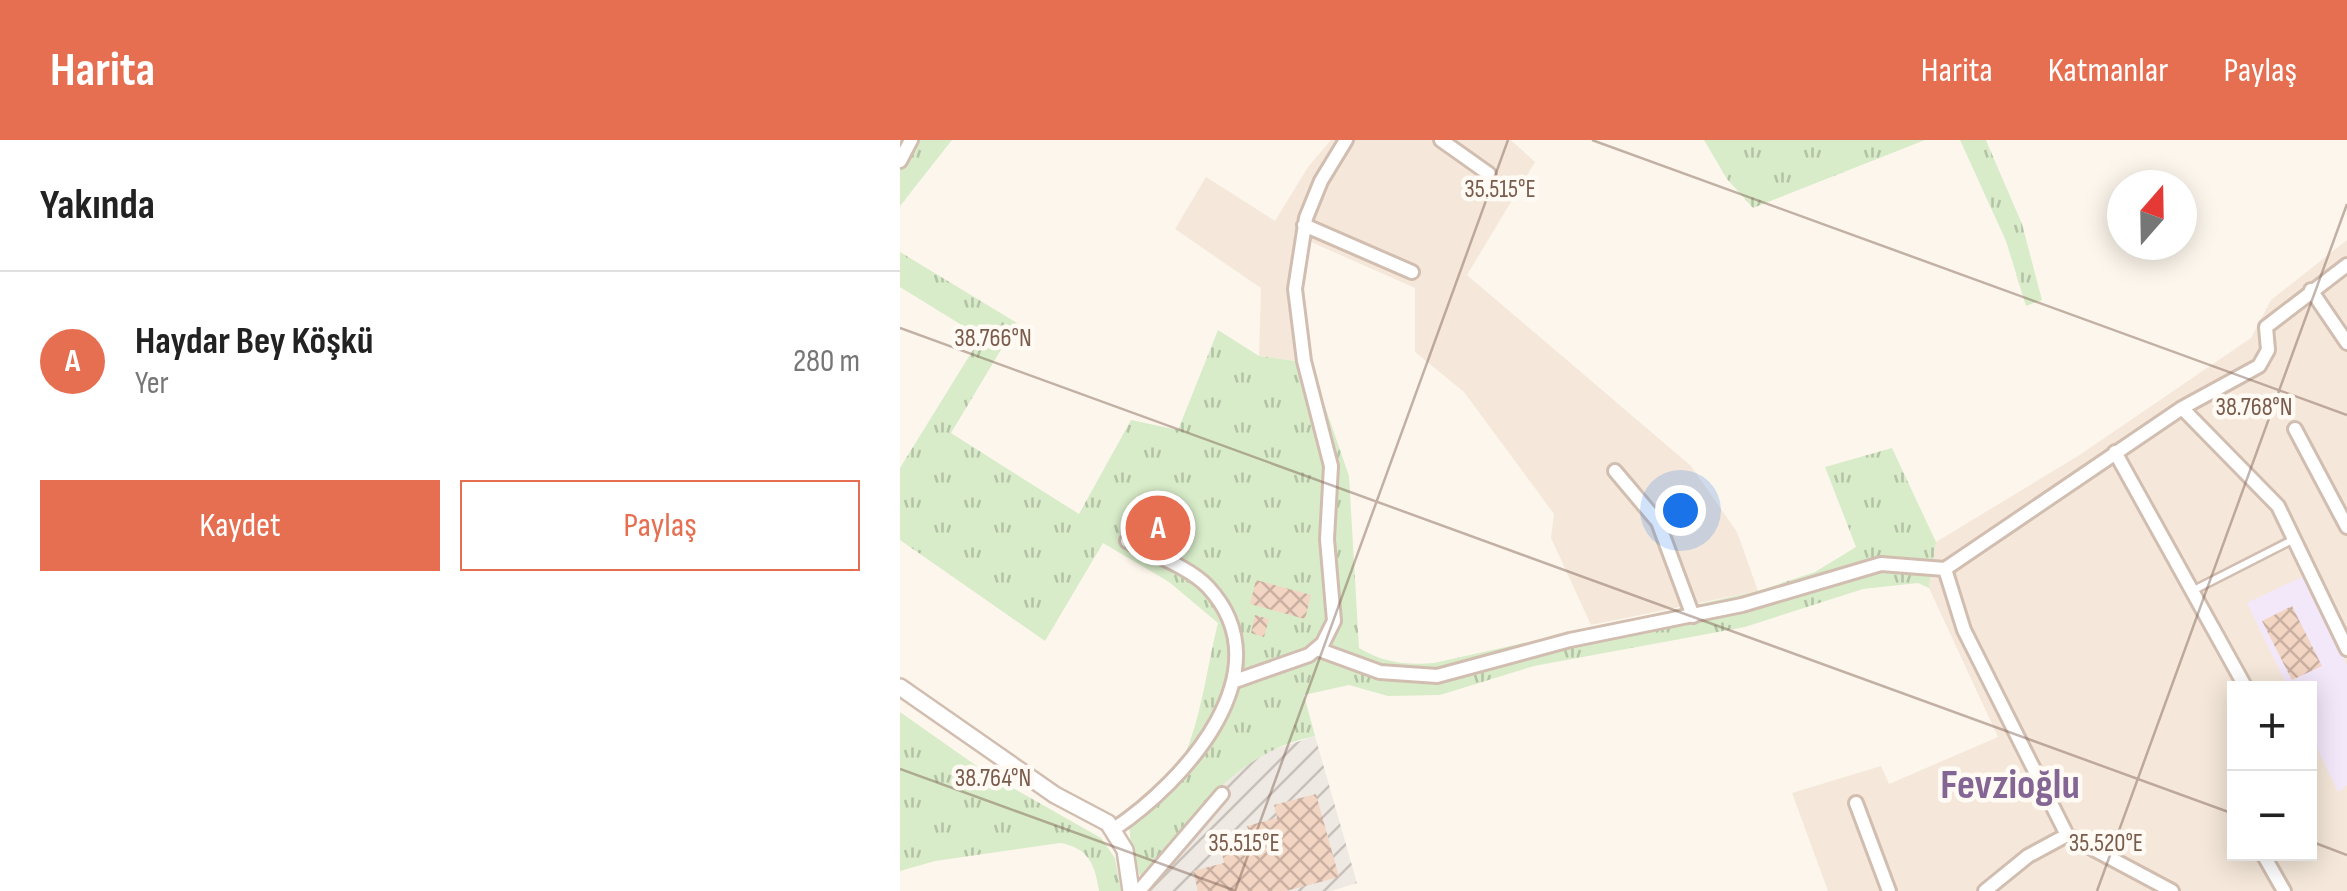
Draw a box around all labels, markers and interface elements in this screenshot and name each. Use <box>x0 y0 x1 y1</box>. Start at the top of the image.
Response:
text: Harita <box>50 42 155 99</box>
text: Harita <box>1921 49 1993 92</box>
text: Katmanlar <box>2048 49 2168 92</box>
text: Paylaş <box>2223 49 2297 92</box>
north arrow <box>2107 170 2197 260</box>
text: 35.515°E <box>1464 174 1536 205</box>
text: Yakında <box>40 180 155 231</box>
text: Haydar Bey Köşkü <box>135 319 373 364</box>
text: 38.766°N <box>954 323 1032 354</box>
text: A <box>65 342 80 381</box>
text: 280 m <box>793 342 860 381</box>
text: Yer <box>135 364 169 403</box>
text: 38.768°N <box>2216 392 2292 423</box>
button: Kaydet <box>40 480 440 571</box>
button: Paylaş <box>460 480 860 571</box>
your location <box>1655 485 1706 536</box>
pin: A <box>1126 490 1190 566</box>
map controls <box>2227 681 2317 861</box>
button: + <box>2227 681 2317 771</box>
district label: Fevzioğlu <box>1940 760 2080 811</box>
text: 38.764°N <box>955 763 1031 794</box>
button: − <box>2227 771 2317 861</box>
text: 35.515°E <box>1208 828 1280 859</box>
text: 35.520°E <box>2069 828 2143 859</box>

